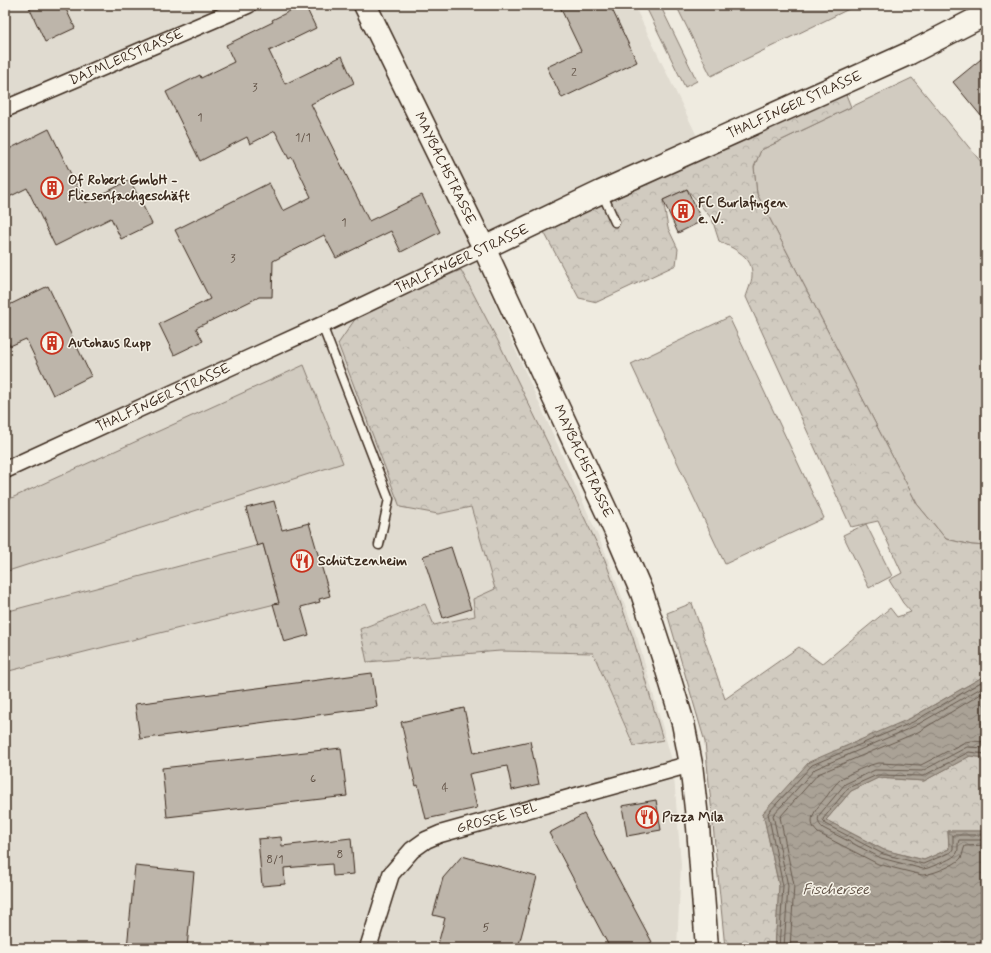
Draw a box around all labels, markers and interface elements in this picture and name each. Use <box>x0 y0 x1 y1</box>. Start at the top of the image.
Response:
street label: DAIMLERSTRASSE <box>66 25 186 90</box>
house number: 2 <box>571 65 577 81</box>
street label: THALFINGER STRASSE <box>724 67 865 143</box>
house number: 3 <box>252 80 258 96</box>
street label: MAYBACHSTRASSE <box>410 109 480 228</box>
house number: 1 <box>197 110 203 126</box>
house number: 1/1 <box>295 130 311 146</box>
place label: Of Robert GmbH - Fliesenfachgeschäft <box>68 171 191 206</box>
building icon: Of Robert GmbH - Fliesenfachgeschäft <box>39 175 65 201</box>
place label: FC Burlafingen e. V. <box>698 194 789 228</box>
building icon: FC Burlafingen e. V. <box>670 198 696 224</box>
house number: 1 <box>341 215 347 231</box>
street label: THALFINGER STRASSE <box>392 220 532 298</box>
house number: 3 <box>230 251 236 267</box>
building icon: Autohaus Rupp <box>39 330 65 356</box>
place label: Autohaus Rupp <box>68 334 152 352</box>
street label: THALFINGER STRASSE <box>93 359 233 436</box>
street label: MAYBACHSTRASSE <box>549 402 617 521</box>
restaurant icon: Schützenheim <box>289 548 315 574</box>
place label: Schützenheim <box>318 552 407 570</box>
house number: 6 <box>310 771 316 787</box>
house number: 4 <box>442 780 449 796</box>
street label: GROSSE ISEL <box>455 798 539 838</box>
restaurant icon: Pizza Mila <box>634 804 660 830</box>
place label: Pizza Mila <box>662 808 724 826</box>
house number: 8 <box>337 847 343 863</box>
house number: 8/1 <box>266 852 284 868</box>
water label: Fischersee <box>803 880 870 900</box>
house number: 5 <box>482 920 490 936</box>

